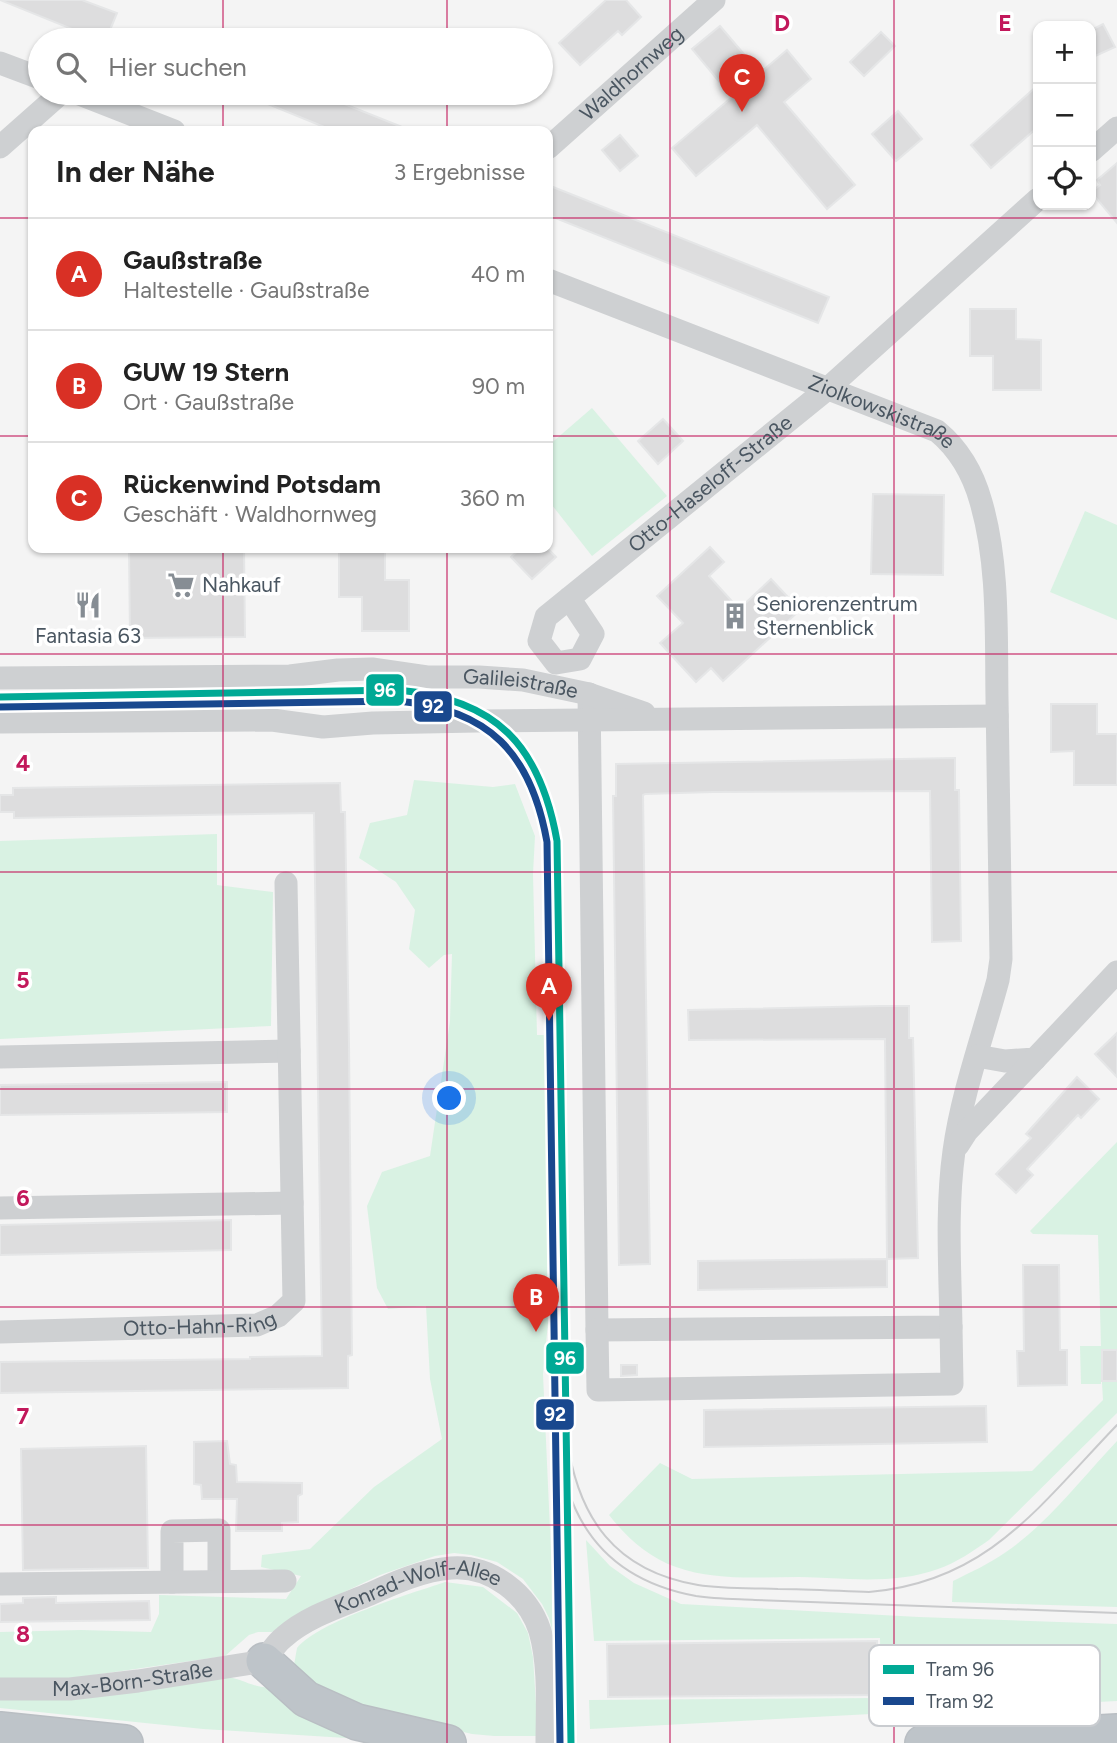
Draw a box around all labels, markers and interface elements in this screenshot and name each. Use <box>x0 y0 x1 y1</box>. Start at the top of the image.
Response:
text: D <box>774 9 790 37</box>
text: E <box>998 9 1012 37</box>
street label: Waldhornweg <box>575 21 688 126</box>
map controls <box>1033 21 1096 210</box>
button: + <box>1033 21 1096 84</box>
search box <box>28 28 553 105</box>
icon: search <box>52 48 90 86</box>
text: Hier suchen <box>108 51 247 83</box>
pin: C <box>719 54 765 112</box>
button: − <box>1033 84 1096 147</box>
button: locate <box>1033 147 1096 210</box>
text: In der Nähe <box>56 153 215 190</box>
text: 3 Ergebnisse <box>394 158 525 186</box>
text: Gaußstraße <box>123 244 262 276</box>
text: A <box>71 260 87 288</box>
text: 40 m <box>471 260 525 288</box>
text: Haltestelle · Gaußstraße <box>123 276 370 304</box>
text: GUW 19 Stern <box>123 356 289 388</box>
street label: Ziolkowskistraße <box>805 369 961 453</box>
text: B <box>72 372 86 400</box>
text: 90 m <box>472 372 525 400</box>
text: Ort · Gaußstraße <box>123 388 294 416</box>
street label: Otto-Haseloff-Straße <box>623 410 797 557</box>
text: Rückenwind Potsdam <box>123 468 381 500</box>
text: C <box>71 484 87 512</box>
text: 360 m <box>459 484 525 512</box>
text: Geschäft · Waldhornweg <box>123 500 377 528</box>
supermarket icon: Nahkauf <box>166 570 196 600</box>
place label: Nahkauf <box>202 572 281 597</box>
restaurant icon: Fantasia 63 <box>73 590 103 620</box>
place label: Seniorenzentrum Sternenblick <box>756 591 918 640</box>
building icon: Seniorenzentrum Sternenblick <box>720 601 750 631</box>
place label: Fantasia 63 <box>35 623 141 648</box>
street label: Galileistraße <box>463 664 580 703</box>
line badge: 96 <box>365 673 405 707</box>
text: 96 <box>374 679 396 702</box>
line badge: 92 <box>413 690 453 723</box>
text: 92 <box>422 695 444 718</box>
text: 4 <box>16 749 30 777</box>
pin: A <box>526 963 572 1021</box>
text: 5 <box>16 966 30 994</box>
your location <box>432 1081 466 1115</box>
text: 6 <box>16 1184 30 1212</box>
pin: B <box>513 1274 559 1332</box>
street label: Otto-Hahn-Ring <box>123 1305 280 1341</box>
line badge: 96 <box>545 1341 585 1375</box>
text: 96 <box>554 1347 576 1370</box>
line badge: 92 <box>535 1398 575 1431</box>
text: 7 <box>17 1402 30 1430</box>
text: 92 <box>544 1403 566 1426</box>
street label: Konrad-Wolf-Allee <box>331 1555 507 1619</box>
text: 8 <box>16 1620 30 1648</box>
legend <box>869 1645 1100 1726</box>
street label: Max-Born-Straße <box>52 1656 214 1701</box>
text: Tram 96 <box>926 1658 994 1681</box>
text: Tram 92 <box>926 1690 994 1713</box>

